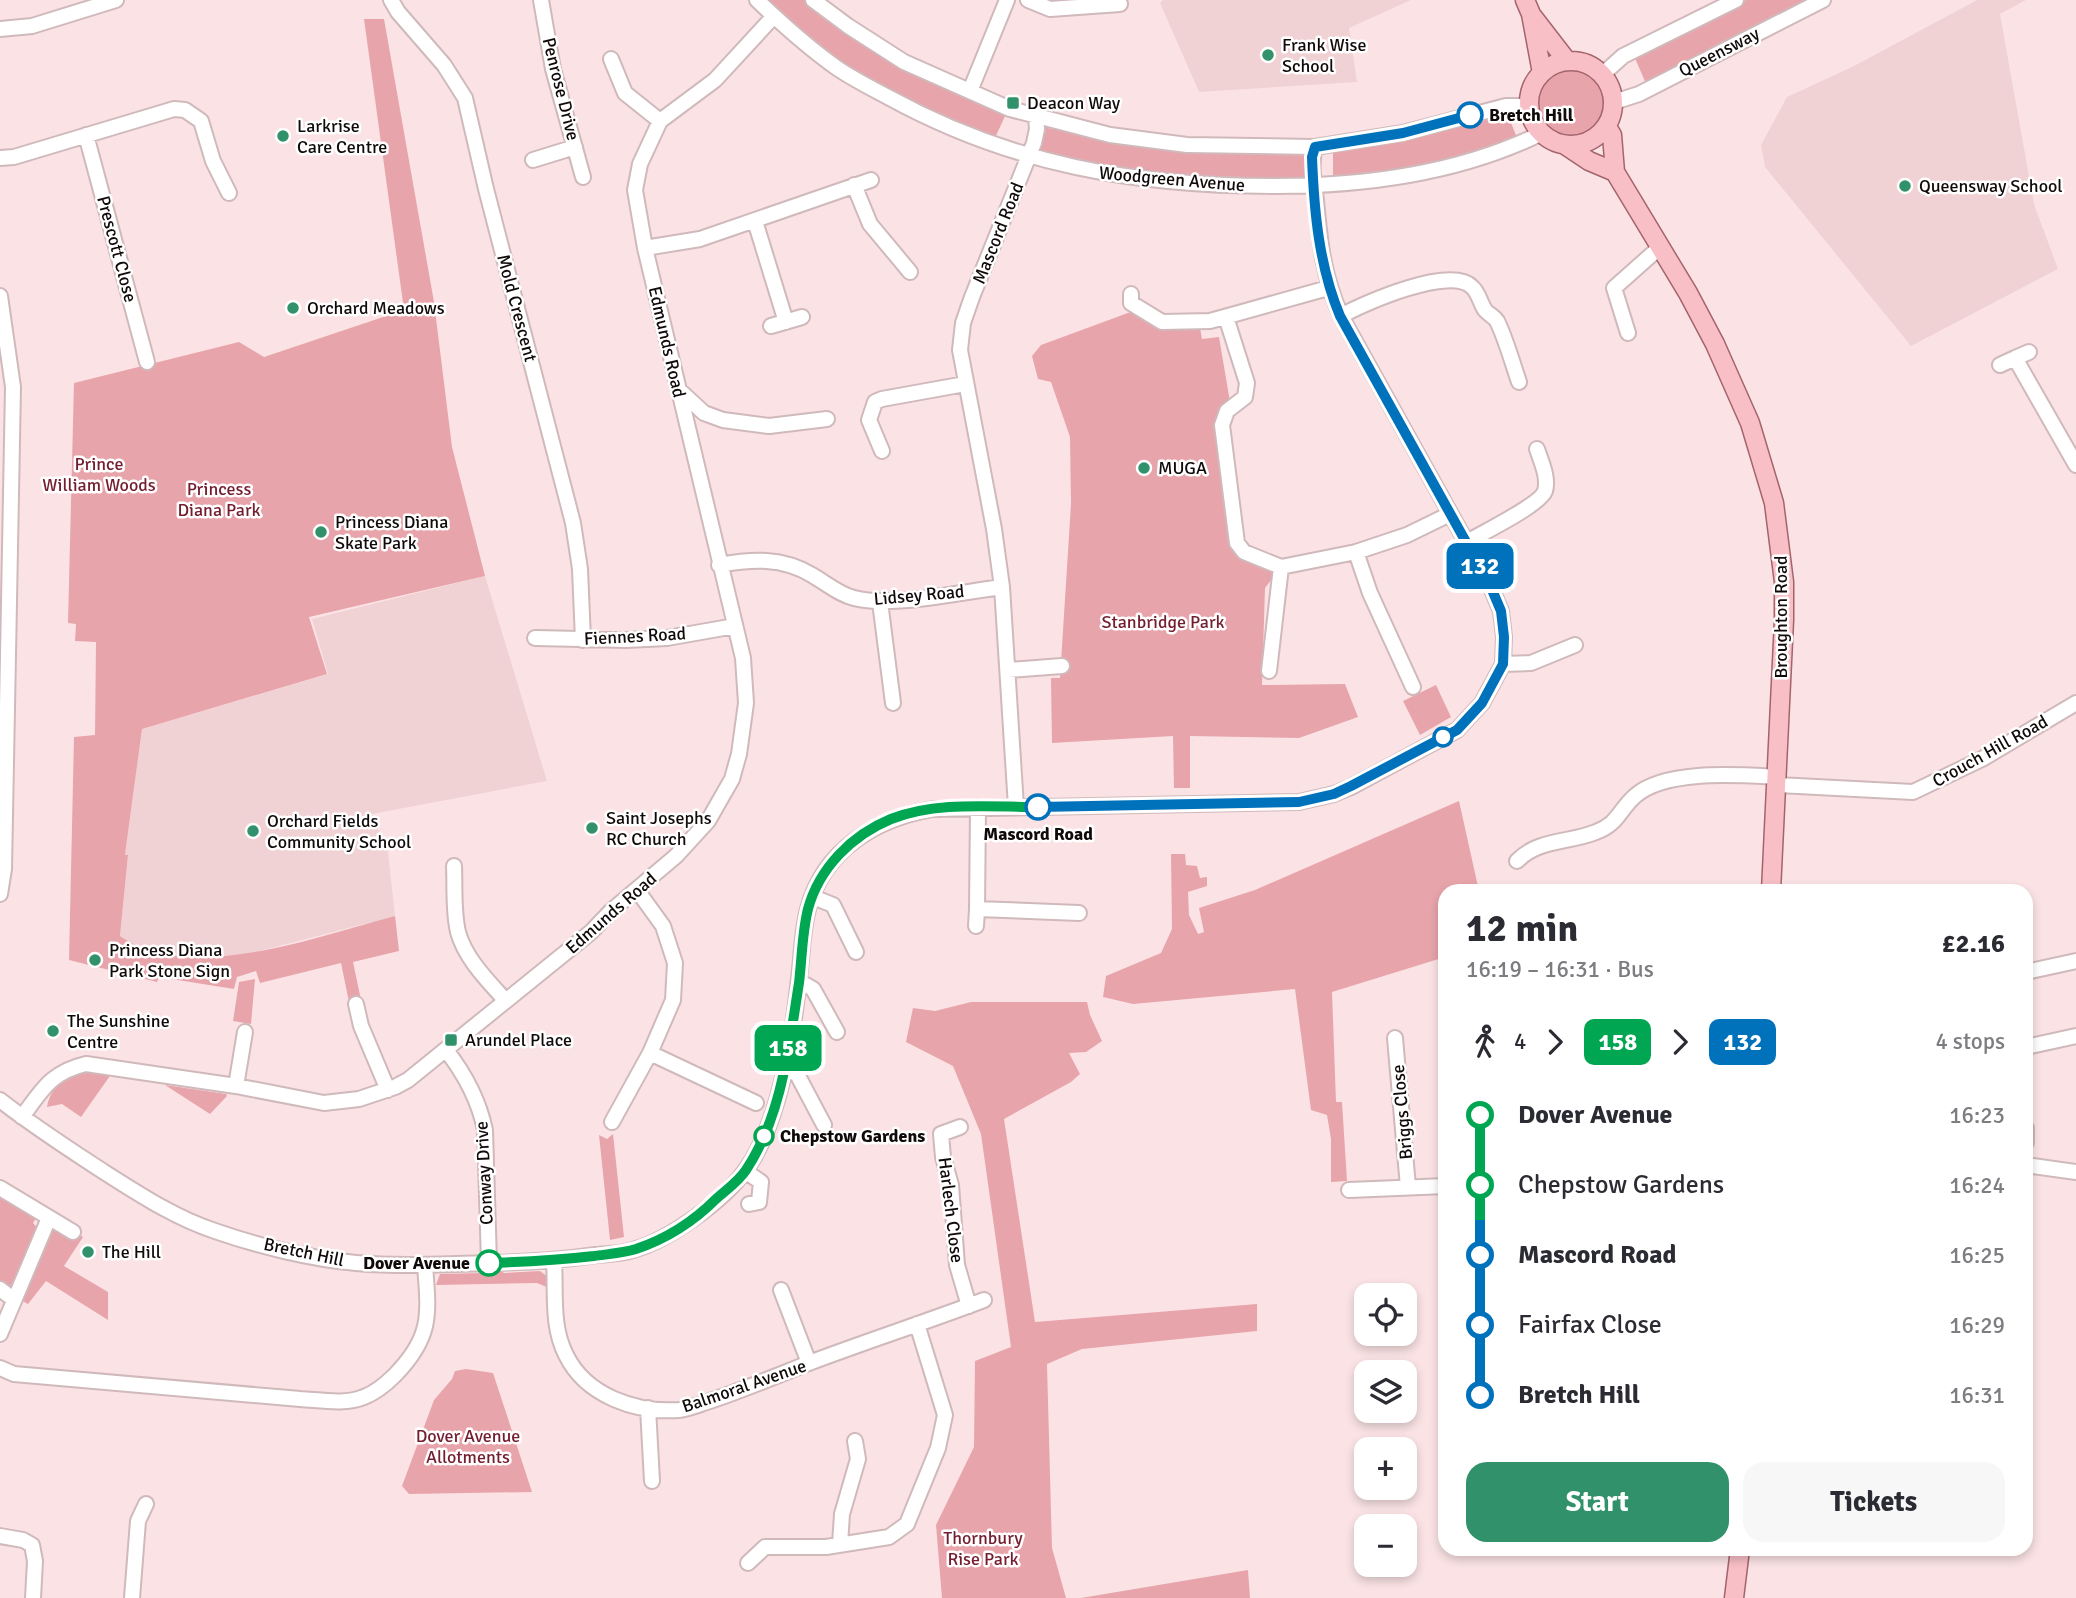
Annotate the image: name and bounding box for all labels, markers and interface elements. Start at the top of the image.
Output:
street label: Queensway [1675,22,1763,82]
place label: Frank Wise School [1282,34,1366,77]
street label: Penrose Drive [538,35,584,143]
marker: Frank Wise School [1260,47,1276,63]
place label: Deacon Way [1027,92,1121,114]
marker: Deacon Way [1005,95,1021,111]
marker: Bretch Hill [1457,102,1483,128]
place label: Bretch Hill [1489,104,1574,126]
place label: Larkrise Care Centre [297,115,387,158]
marker: Larkrise Care Centre [275,128,291,144]
street label: Woodgreen Avenue [1098,162,1246,196]
place label: Queensway School [1919,175,2063,197]
marker: Queensway School [1897,178,1913,194]
street label: Mascord Road [968,179,1028,287]
street label: Prescott Close [92,193,142,305]
street label: Mold Crescent [492,252,542,364]
street label: Edmunds Road [644,284,690,400]
place label: Orchard Meadows [307,297,445,319]
marker: Orchard Meadows [285,300,301,316]
park label: Prince William Woods [42,453,156,496]
place label: MUGA [1158,457,1207,479]
marker: MUGA [1136,460,1152,476]
park label: Princess Diana Park [177,478,261,521]
place label: Princess Diana Skate Park [335,511,448,554]
marker: Princess Diana Skate Park [313,524,329,540]
line badge: 132 [1440,543,1520,589]
text: 132 [1461,551,1499,581]
street label: Broughton Road [1770,555,1792,679]
street label: Lidsey Road [873,580,965,610]
park label: Stanbridge Park [1101,611,1225,633]
street label: Fiennes Road [583,622,687,650]
street label: Crouch Hill Road [1928,710,2052,792]
unlabelled marker [1433,727,1453,747]
marker: Mascord Road [1025,794,1051,820]
place label: Saint Josephs RC Church [606,807,712,850]
place label: Orchard Fields Community School [267,810,411,853]
marker: Saint Josephs RC Church [584,820,600,836]
marker: Orchard Fields Community School [245,823,261,839]
place label: Mascord Road [983,823,1093,845]
street label: Edmunds Road [561,867,661,959]
text: 12 min [1466,905,1578,952]
text: £2.16 [1941,928,2005,960]
place label: Princess Diana Park Stone Sign [109,939,230,982]
marker: Princess Diana Park Stone Sign [87,952,103,968]
text: 16:19 – 16:31 · Bus [1466,955,1654,984]
place label: The Sunshine Centre [67,1010,170,1053]
marker: The Sunshine Centre [45,1023,61,1039]
icon: walk [1466,1023,1504,1061]
icon: forward [1536,1023,1574,1061]
icon: forward [1661,1023,1699,1061]
line badge: 158 [748,1025,828,1071]
text: 4 [1514,1027,1526,1056]
text: 158 [1598,1027,1637,1057]
text: 132 [1723,1027,1762,1057]
text: 4 stops [1935,1027,2005,1056]
place label: Arundel Place [465,1029,572,1051]
marker: Arundel Place [443,1032,459,1048]
text: 158 [769,1033,807,1063]
street label: Briggs Close [1387,1063,1417,1161]
text: Dover Avenue [1518,1099,1673,1131]
text: 16:23 [1949,1101,2005,1130]
street label: Conway Drive [470,1120,498,1226]
place label: Chepstow Gardens [780,1125,925,1147]
marker: Chepstow Gardens [754,1126,774,1146]
street label: Harlech Close [934,1156,968,1264]
text: Chepstow Gardens [1518,1169,1724,1201]
text: 16:24 [1949,1171,2005,1200]
street label: Bretch Hill [262,1233,346,1271]
text: Mascord Road [1518,1239,1676,1271]
place label: The Hill [102,1241,161,1263]
text: 16:25 [1949,1241,2005,1270]
marker: The Hill [80,1244,96,1260]
marker: Dover Avenue [476,1250,502,1276]
place label: Dover Avenue [363,1252,470,1274]
map controls [1354,1283,1417,1577]
button: locate [1354,1283,1417,1346]
text: Fairfax Close [1518,1309,1662,1341]
text: 16:29 [1949,1311,2005,1340]
street label: Balmoral Avenue [679,1354,809,1418]
button: layers [1354,1360,1417,1423]
text: Bretch Hill [1518,1379,1640,1411]
text: 16:31 [1949,1381,2005,1410]
park label: Dover Avenue Allotments [416,1425,520,1468]
button: + [1354,1437,1417,1500]
button: Start [1466,1462,1729,1542]
button: Tickets [1743,1462,2005,1542]
button: − [1354,1514,1417,1577]
park label: Thornbury Rise Park [943,1527,1023,1570]

